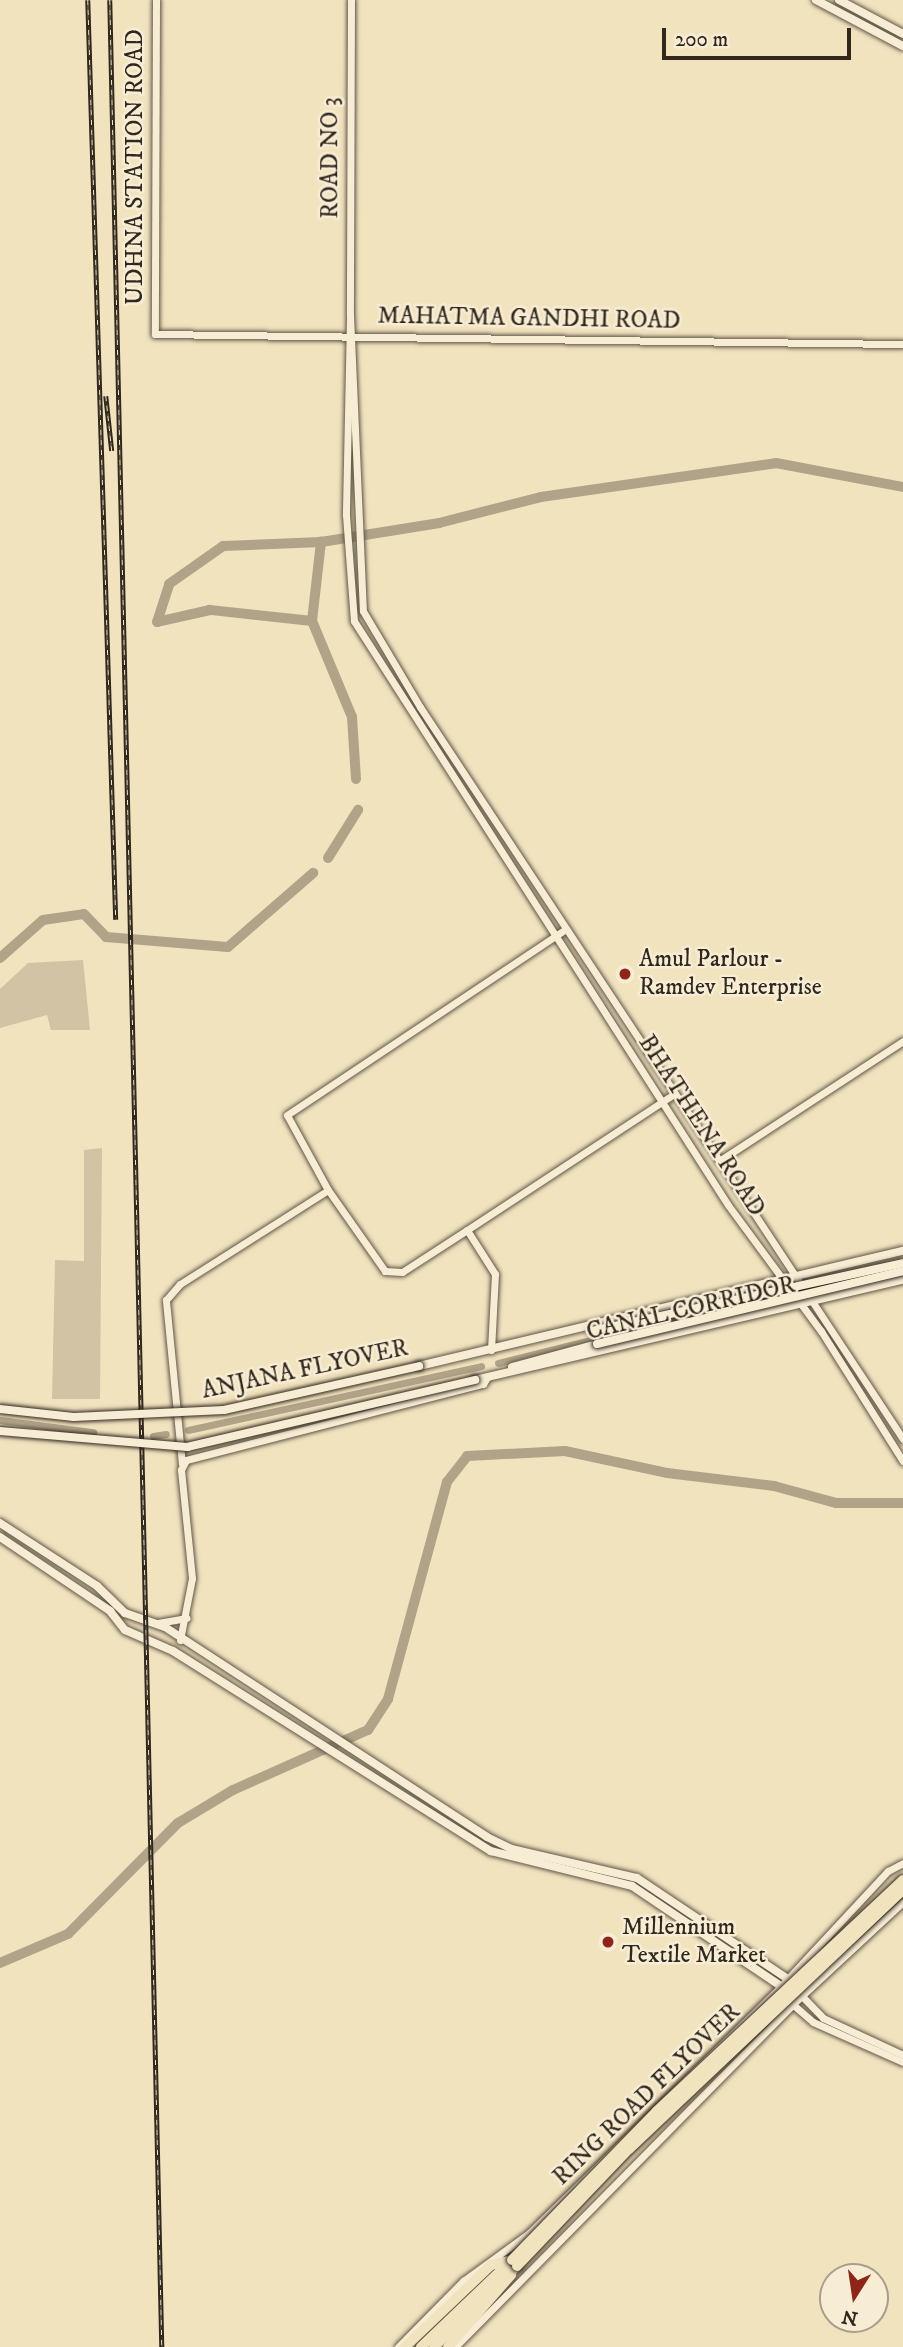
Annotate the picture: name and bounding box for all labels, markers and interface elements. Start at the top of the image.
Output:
scale bar [665,14,854,58]
text: 200 m [675,27,728,53]
street label: UDHNA STATION ROAD [122,29,150,305]
street label: ROAD NO 3 [317,97,345,219]
street label: MAHATMA GANDHI ROAD [377,302,681,336]
place label: Amul Parlour - Ramdev Enterprise [639,946,822,1002]
marker: Amul Parlour - Ramdev Enterprise [617,966,633,982]
street label: BHATHENA ROAD [632,1030,770,1222]
street label: CANAL CORRIDOR [584,1271,798,1347]
street label: ANJANA FLYOVER [199,1334,411,1406]
place label: Millennium Textile Market [622,1914,766,1970]
marker: Millennium Textile Market [600,1934,616,1950]
street label: RING ROAD FLYOVER [547,1998,747,2192]
north arrow [819,2263,889,2333]
text: N [840,2304,860,2330]

